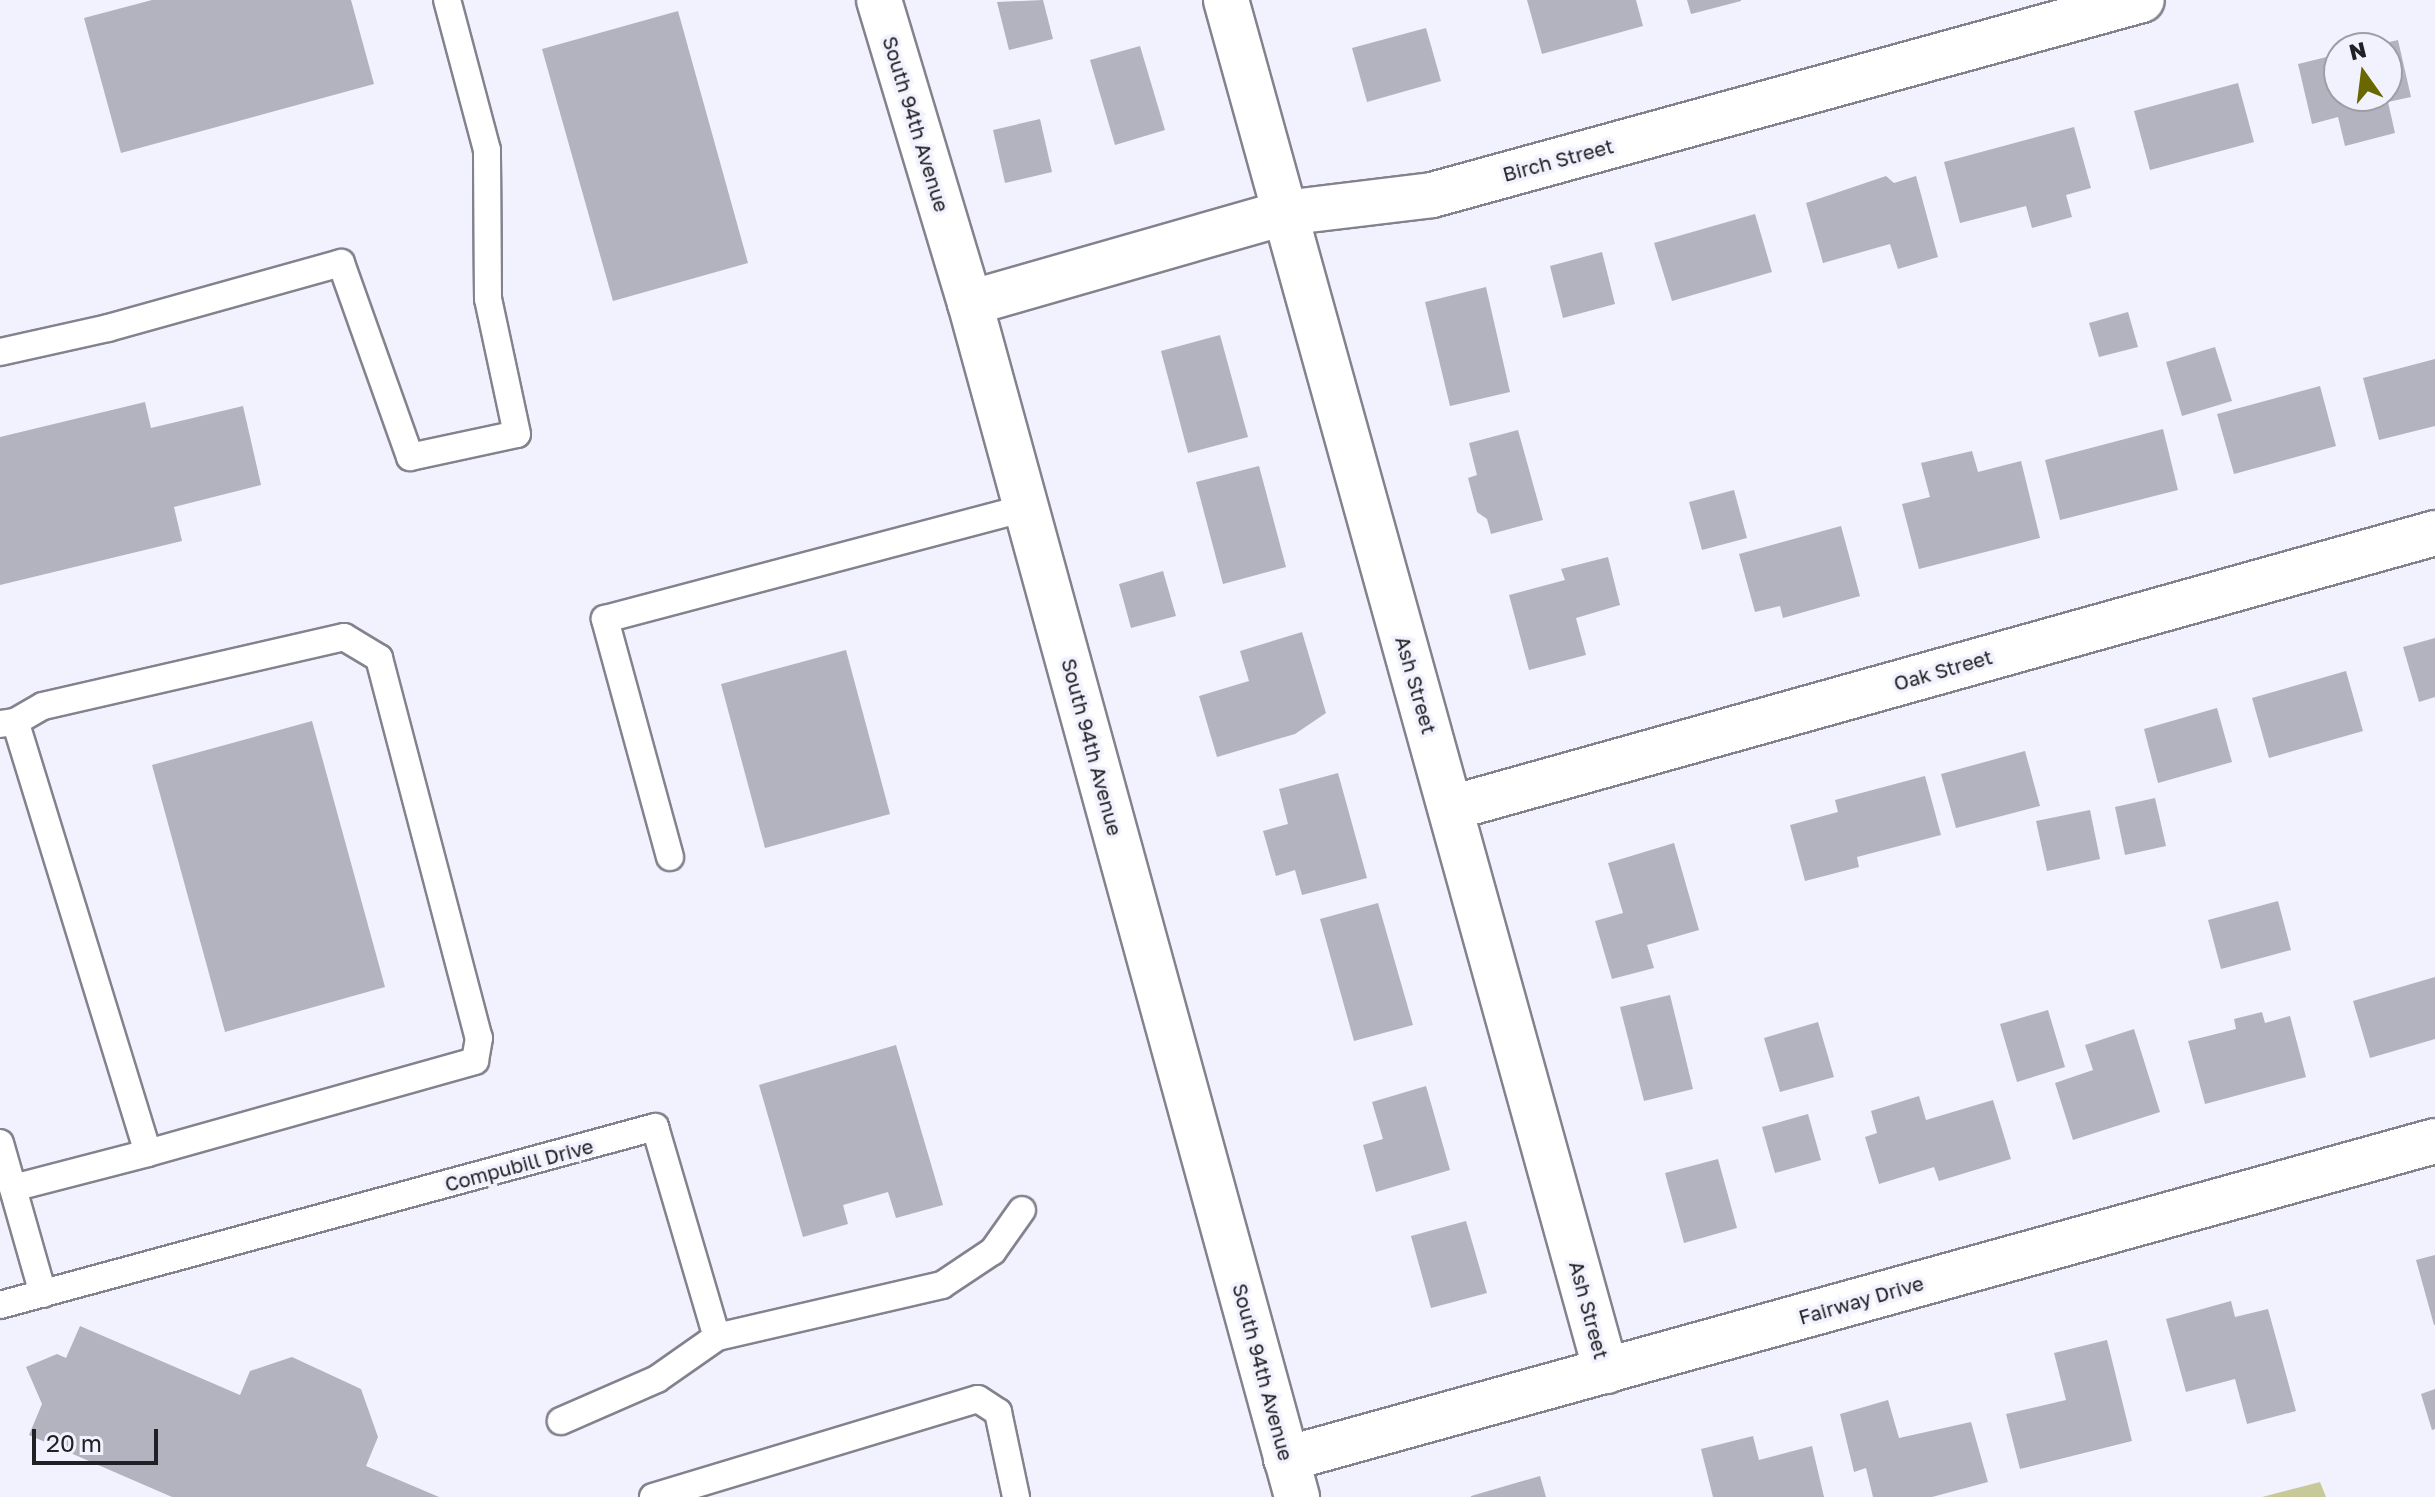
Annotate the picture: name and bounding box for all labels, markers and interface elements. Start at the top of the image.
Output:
north arrow [2323,32,2403,112]
street label: South 94th Avenue [878,33,954,215]
text: N [2346,35,2369,65]
street label: Birch Street [1500,134,1616,186]
street label: Ash Street [1391,633,1441,737]
street label: Oak Street [1891,644,1995,696]
street label: South 94th Avenue [1057,656,1127,838]
street label: Compubill Drive [442,1134,596,1196]
street label: Ash Street [1564,1258,1614,1362]
street label: Fairway Drive [1796,1271,1926,1329]
street label: South 94th Avenue [1228,1281,1298,1463]
scale bar [36,1413,162,1463]
text: 20 m [46,1428,102,1457]

